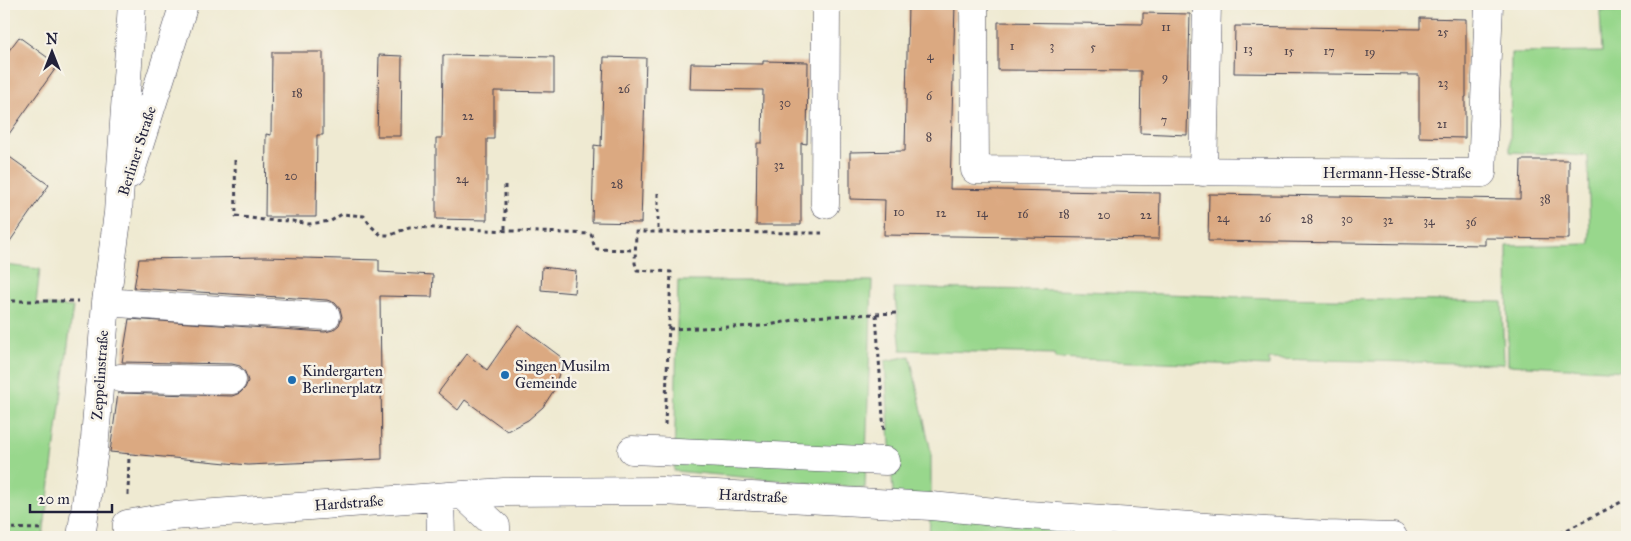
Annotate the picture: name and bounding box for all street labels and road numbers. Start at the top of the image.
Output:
street label: Berliner Straße [114,104,160,198]
street label: Hermann-Hesse-Straße [1323,164,1471,182]
street label: Zeppelinstraße [88,330,112,420]
street label: Hardstraße [718,485,788,507]
street label: Hardstraße [314,492,384,514]

